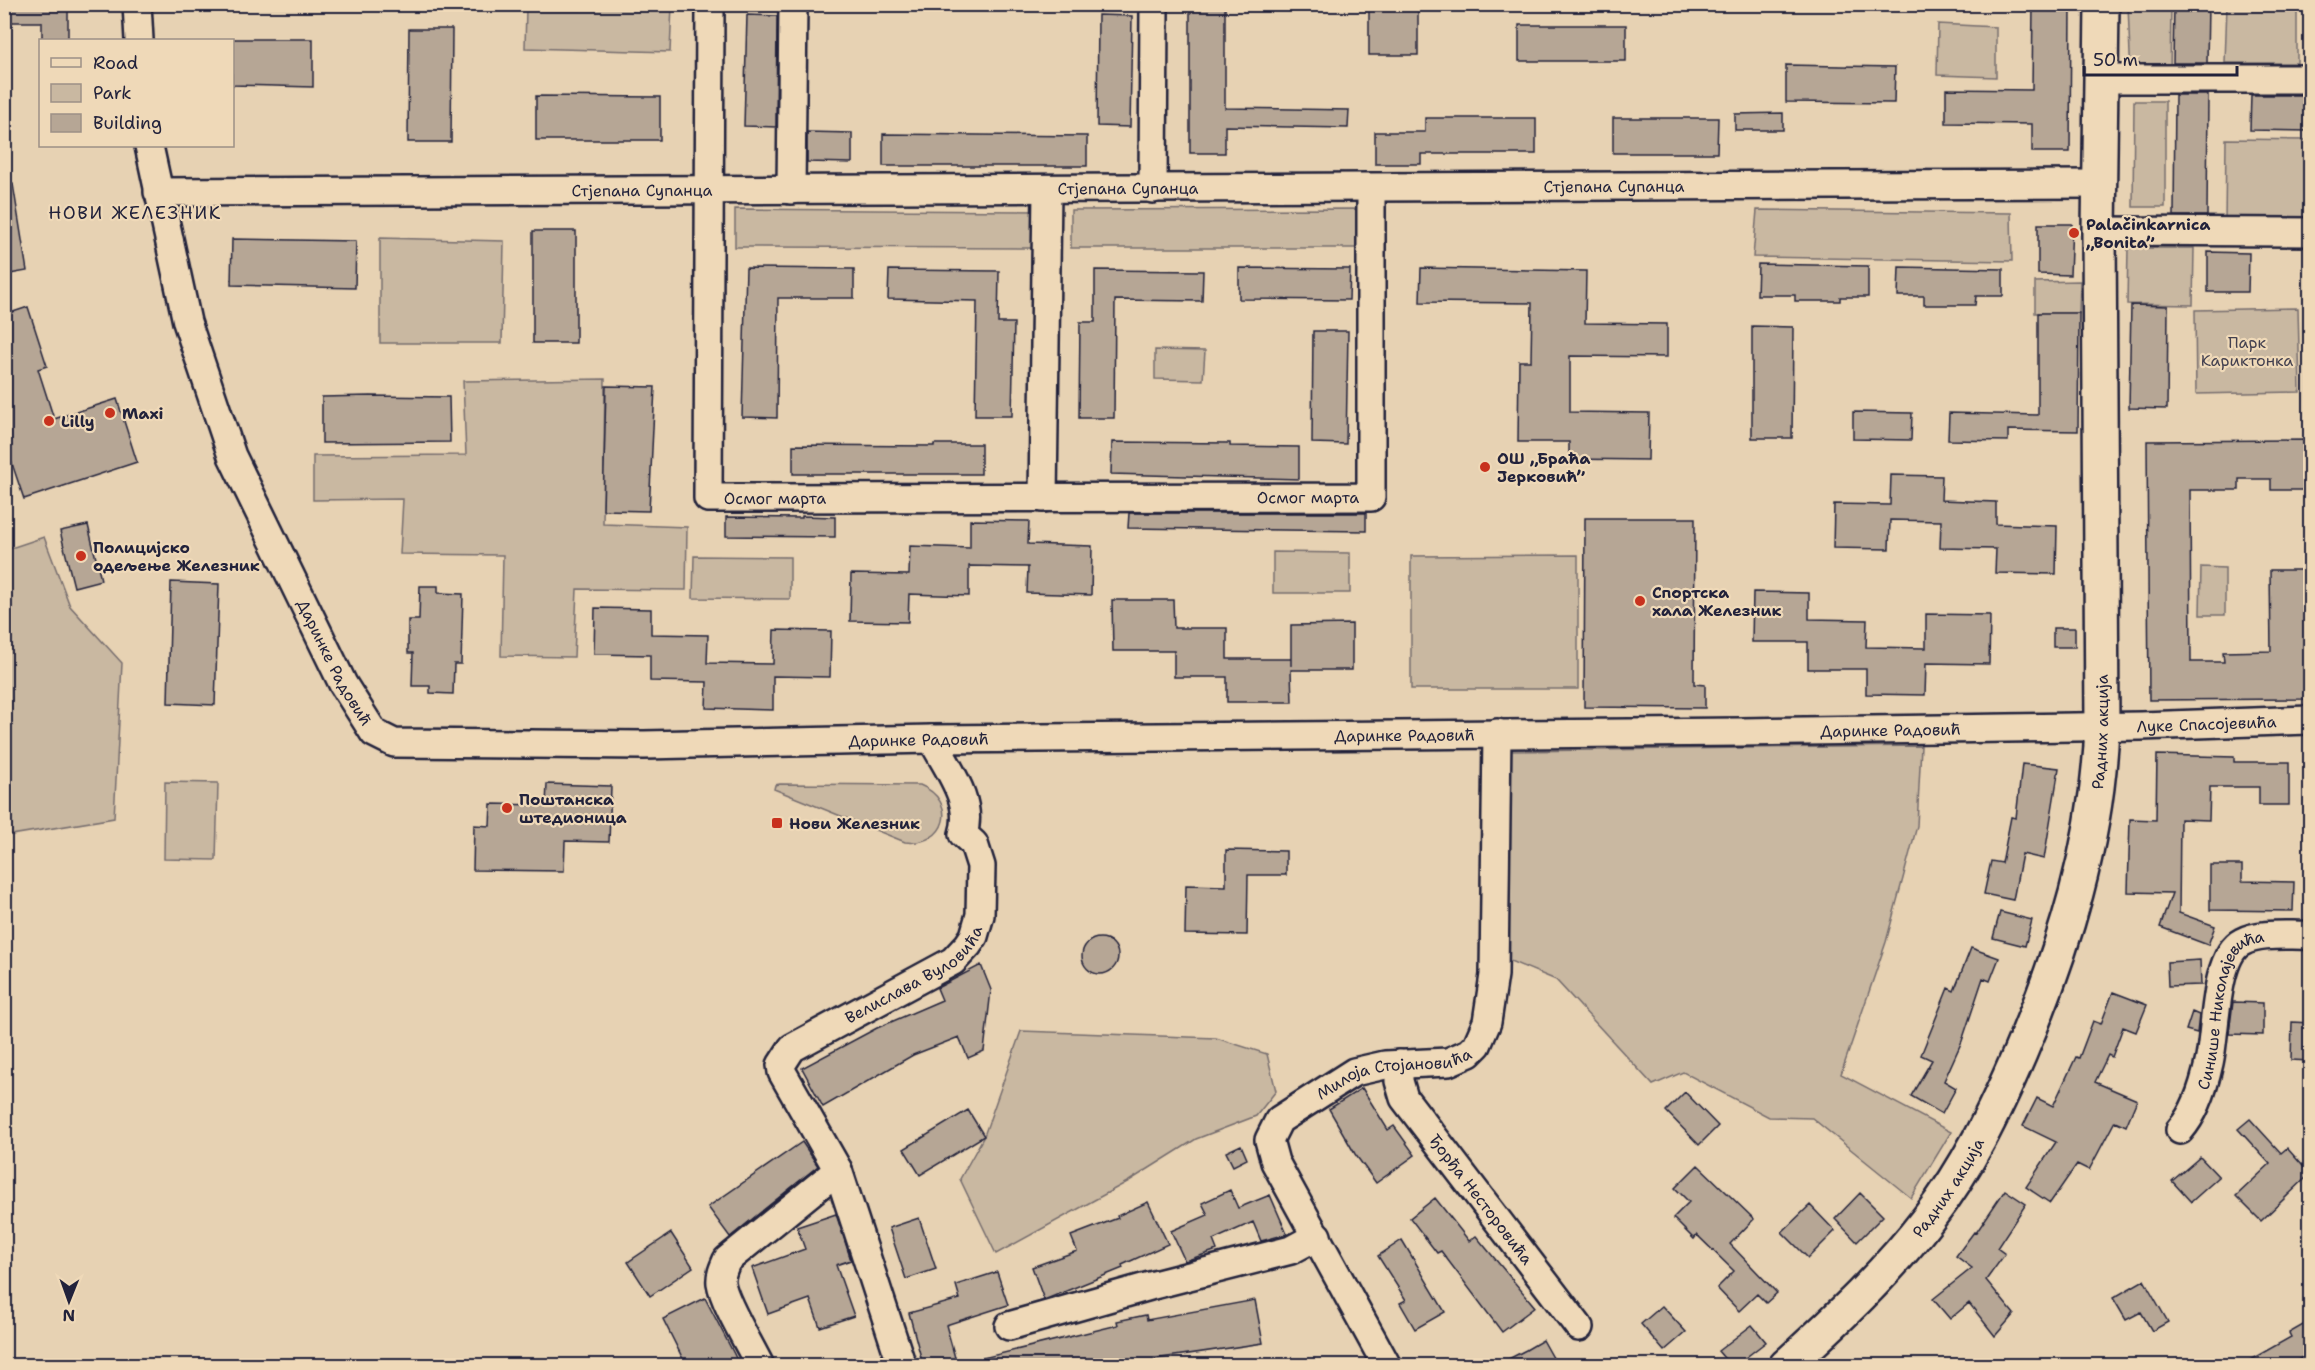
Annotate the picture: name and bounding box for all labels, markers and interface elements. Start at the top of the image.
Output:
legend [39,39,234,147]
scale bar [2084,39,2237,77]
text: 50 m [2093,48,2138,72]
text: Road [93,51,138,75]
text: Park [93,81,132,105]
text: Building [93,111,162,135]
street label: Стјепана Супанца [1543,175,1685,197]
street label: Стјепана Супанца [1057,177,1199,199]
street label: Стјепана Супанца [571,179,713,201]
district label: НОВИ ЖЕЛЕЗНИК [48,201,222,225]
place label: Palačinkarnica „Bonita” [2086,214,2210,253]
marker: Palačinkarnica „Bonita” [2067,226,2081,240]
park label: Парк Кариктонка [2201,332,2293,371]
place label: Maxi [122,403,164,424]
marker: Maxi [103,406,117,420]
place label: Lilly [61,411,95,432]
marker: Lilly [42,414,56,428]
place label: ОШ „Браћа Јерковић” [1497,448,1591,487]
marker: ОШ „Браћа Јерковић” [1478,460,1492,474]
street label: Осмог марта [724,487,826,508]
street label: Осмог марта [1257,487,1359,508]
place label: Полицијско одељење Железник [93,537,260,576]
marker: Полицијско одељење Железник [74,549,88,563]
place label: Спортска хала Железник [1652,582,1782,621]
marker: Спортска хала Железник [1633,594,1647,608]
street label: Даринке Радовић [293,595,377,730]
street label: Радних акција [2086,674,2113,791]
street label: Луке Спасојевића [2136,711,2277,737]
street label: Даринке Радовић [1820,718,1961,741]
street label: Даринке Радовић [1334,724,1475,746]
street label: Даринке Радовић [848,728,989,751]
place label: Поштанска штедионица [519,789,627,828]
marker: Поштанска штедионица [500,801,514,815]
place label: Нови Железник [789,813,920,834]
marker: Нови Железник [770,816,784,830]
street label: Велислава Вуловића [841,924,987,1028]
street label: Синише Николајевића [2192,925,2266,1092]
street label: Милоја Стојановића [1312,1043,1475,1104]
street label: Ђорђа Несторовића [1425,1130,1538,1269]
street label: Радних акција [1907,1134,1988,1241]
north arrow [39,1271,99,1331]
text: N [62,1305,75,1326]

